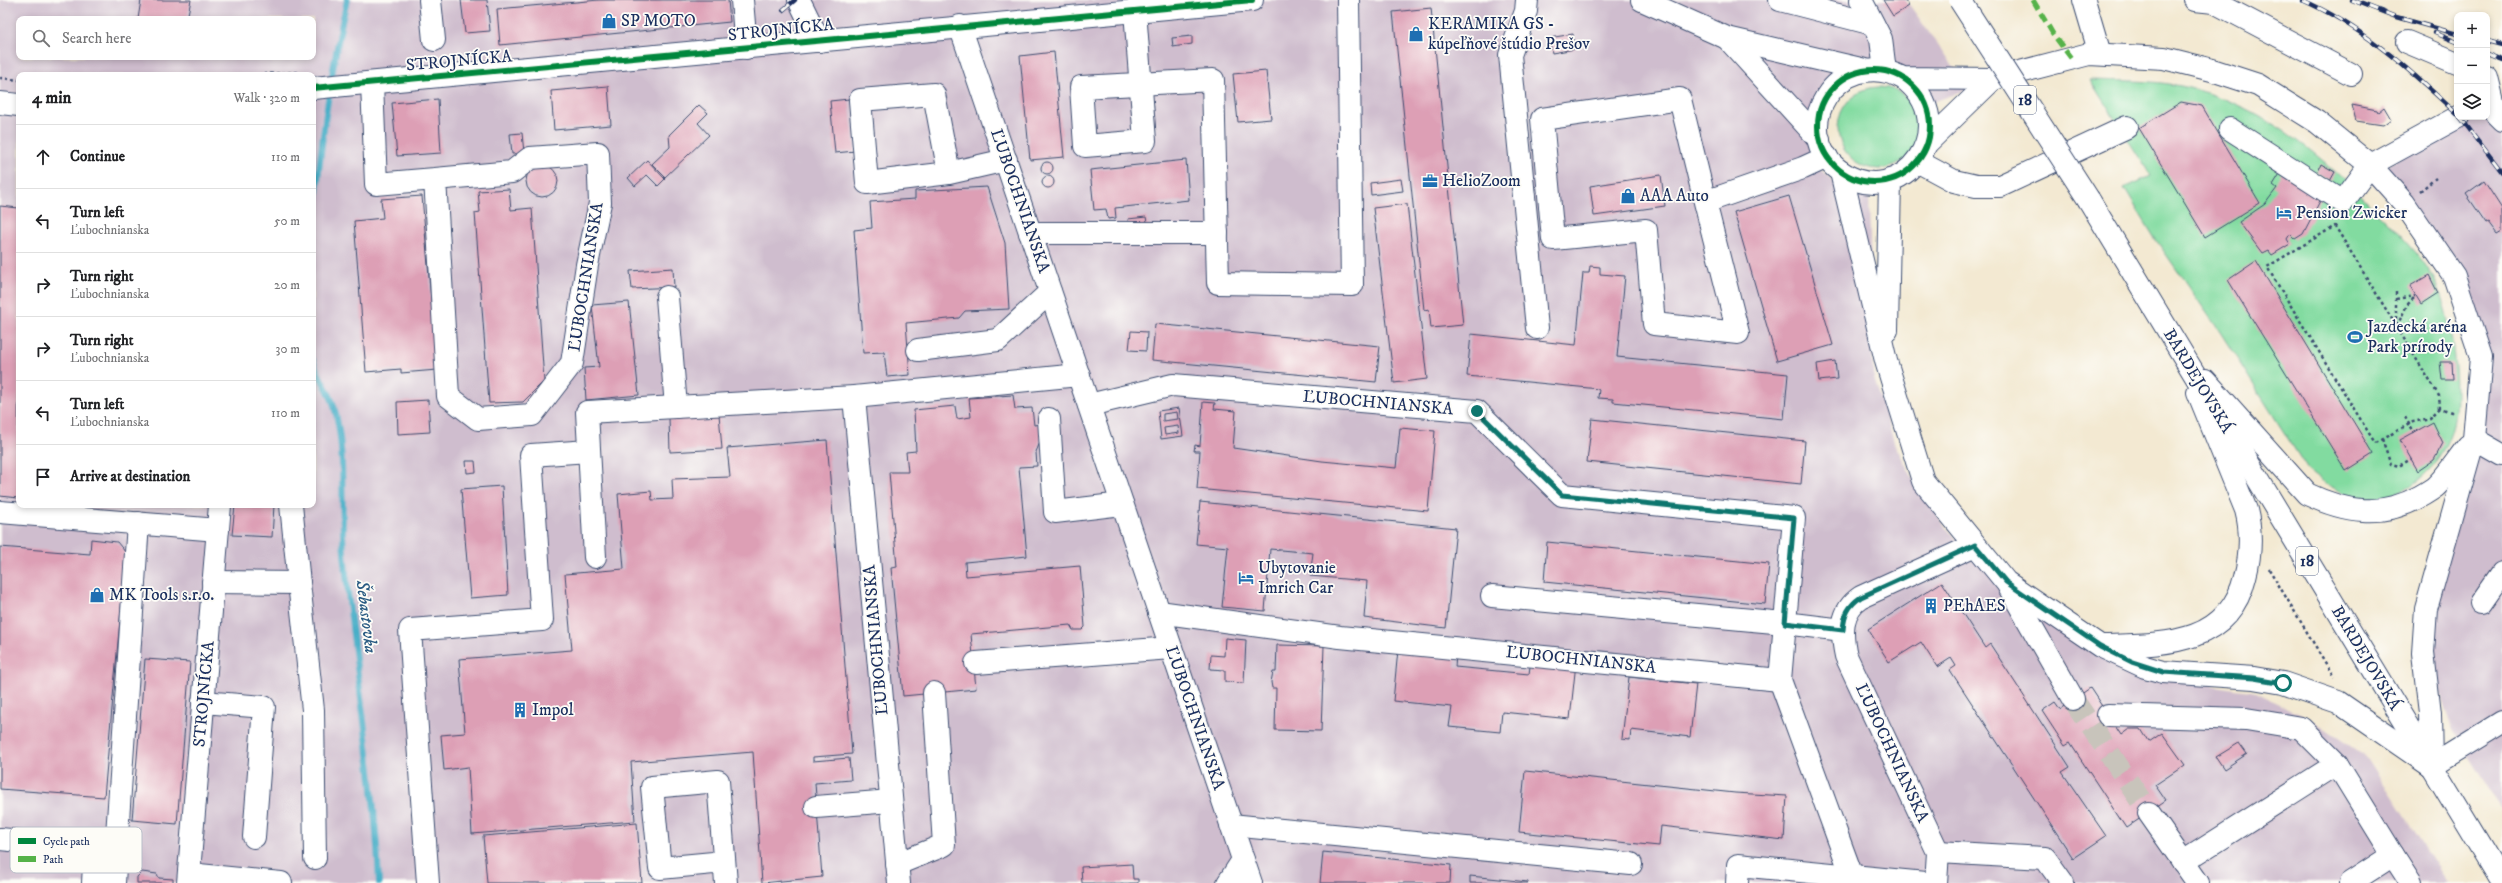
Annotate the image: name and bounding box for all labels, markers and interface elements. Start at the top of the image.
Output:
place label: SP MOTO [621,10,696,32]
shop icon: SP MOTO [600,12,618,30]
street label: STROJNÍCKA [727,12,835,47]
map controls [2454,12,2490,120]
button: + [2454,12,2490,48]
place label: KERAMIKA GS - kúpeľňové štúdio Prešov [1428,13,1590,55]
search box [16,16,316,60]
shop icon: KERAMIKA GS - kúpeľňové štúdio Prešov [1407,25,1425,43]
icon: search [30,27,52,49]
text: Search here [62,29,131,48]
street label: STROJNÍCKA [405,44,513,77]
button: − [2454,48,2490,84]
button: layers [2454,84,2490,120]
road number: 18 [2014,86,2036,114]
text: 4 min [32,87,71,109]
text: Walk · 320 m [234,90,300,106]
street label: ĽUBOCHNIANSKA [985,126,1055,276]
icon: ahead [32,146,54,168]
text: Continue [70,147,125,166]
text: 110 m [271,149,300,165]
place label: HelioZoom [1442,170,1521,192]
office icon: HelioZoom [1421,172,1439,190]
place label: AAA Auto [1640,185,1709,207]
shop icon: AAA Auto [1619,187,1637,205]
street label: ĽUBOCHNIANSKA [563,201,609,353]
place label: Pension Zwicker [2296,202,2408,224]
text: Turn left [70,203,124,222]
hotel icon: Pension Zwicker [2275,204,2293,222]
icon: left [32,210,54,232]
text: 50 m [274,213,300,229]
text: Ľubochnianska [70,222,149,238]
text: Turn right [70,267,133,286]
icon: right [32,274,54,296]
text: 20 m [274,277,300,293]
text: Ľubochnianska [70,286,149,302]
place label: Jazdecká aréna Park prírody [2365,316,2468,358]
street label: BARDEJOVSKÁ [2158,324,2239,438]
sports icon: Jazdecká aréna Park prírody [2346,328,2364,346]
text: Turn right [70,331,133,350]
icon: right [32,338,54,360]
text: 30 m [276,341,300,357]
text: Ľubochnianska [70,350,149,366]
street label: ĽUBOCHNIANSKA [1302,385,1454,421]
text: Turn left [70,395,124,414]
icon: left [32,402,54,424]
route end [1468,402,1486,420]
text: 110 m [271,405,300,421]
text: Ľubochnianska [70,414,149,430]
icon: arrive [32,466,54,488]
text: Arrive at destination [70,467,190,486]
road number: 18 [2296,547,2318,575]
place label: Ubytovanie Imrich Car [1258,557,1336,599]
street label: ĽUBOCHNIANSKA [858,564,894,716]
hotel icon: Ubytovanie Imrich Car [1237,569,1255,587]
water label: Šebastovka [350,578,381,655]
place label: MK Tools s.r.o. [109,584,214,606]
shop icon: MK Tools s.r.o. [88,586,106,604]
place label: PEhAES [1943,595,2006,617]
building icon: PEhAES [1922,597,1940,615]
street label: BARDEJOVSKÁ [2326,601,2407,715]
street label: STROJNÍCKA [187,640,220,748]
street label: ĽUBOCHNIANSKA [1505,641,1657,679]
street label: ĽUBOCHNIANSKA [1160,643,1230,793]
route start [2274,674,2292,692]
street label: ĽUBOCHNIANSKA [1850,680,1934,826]
place label: Impol [532,699,574,721]
building icon: Impol [511,701,529,719]
legend [10,827,142,873]
text: Cycle path [43,835,90,849]
text: Path [43,853,64,867]

